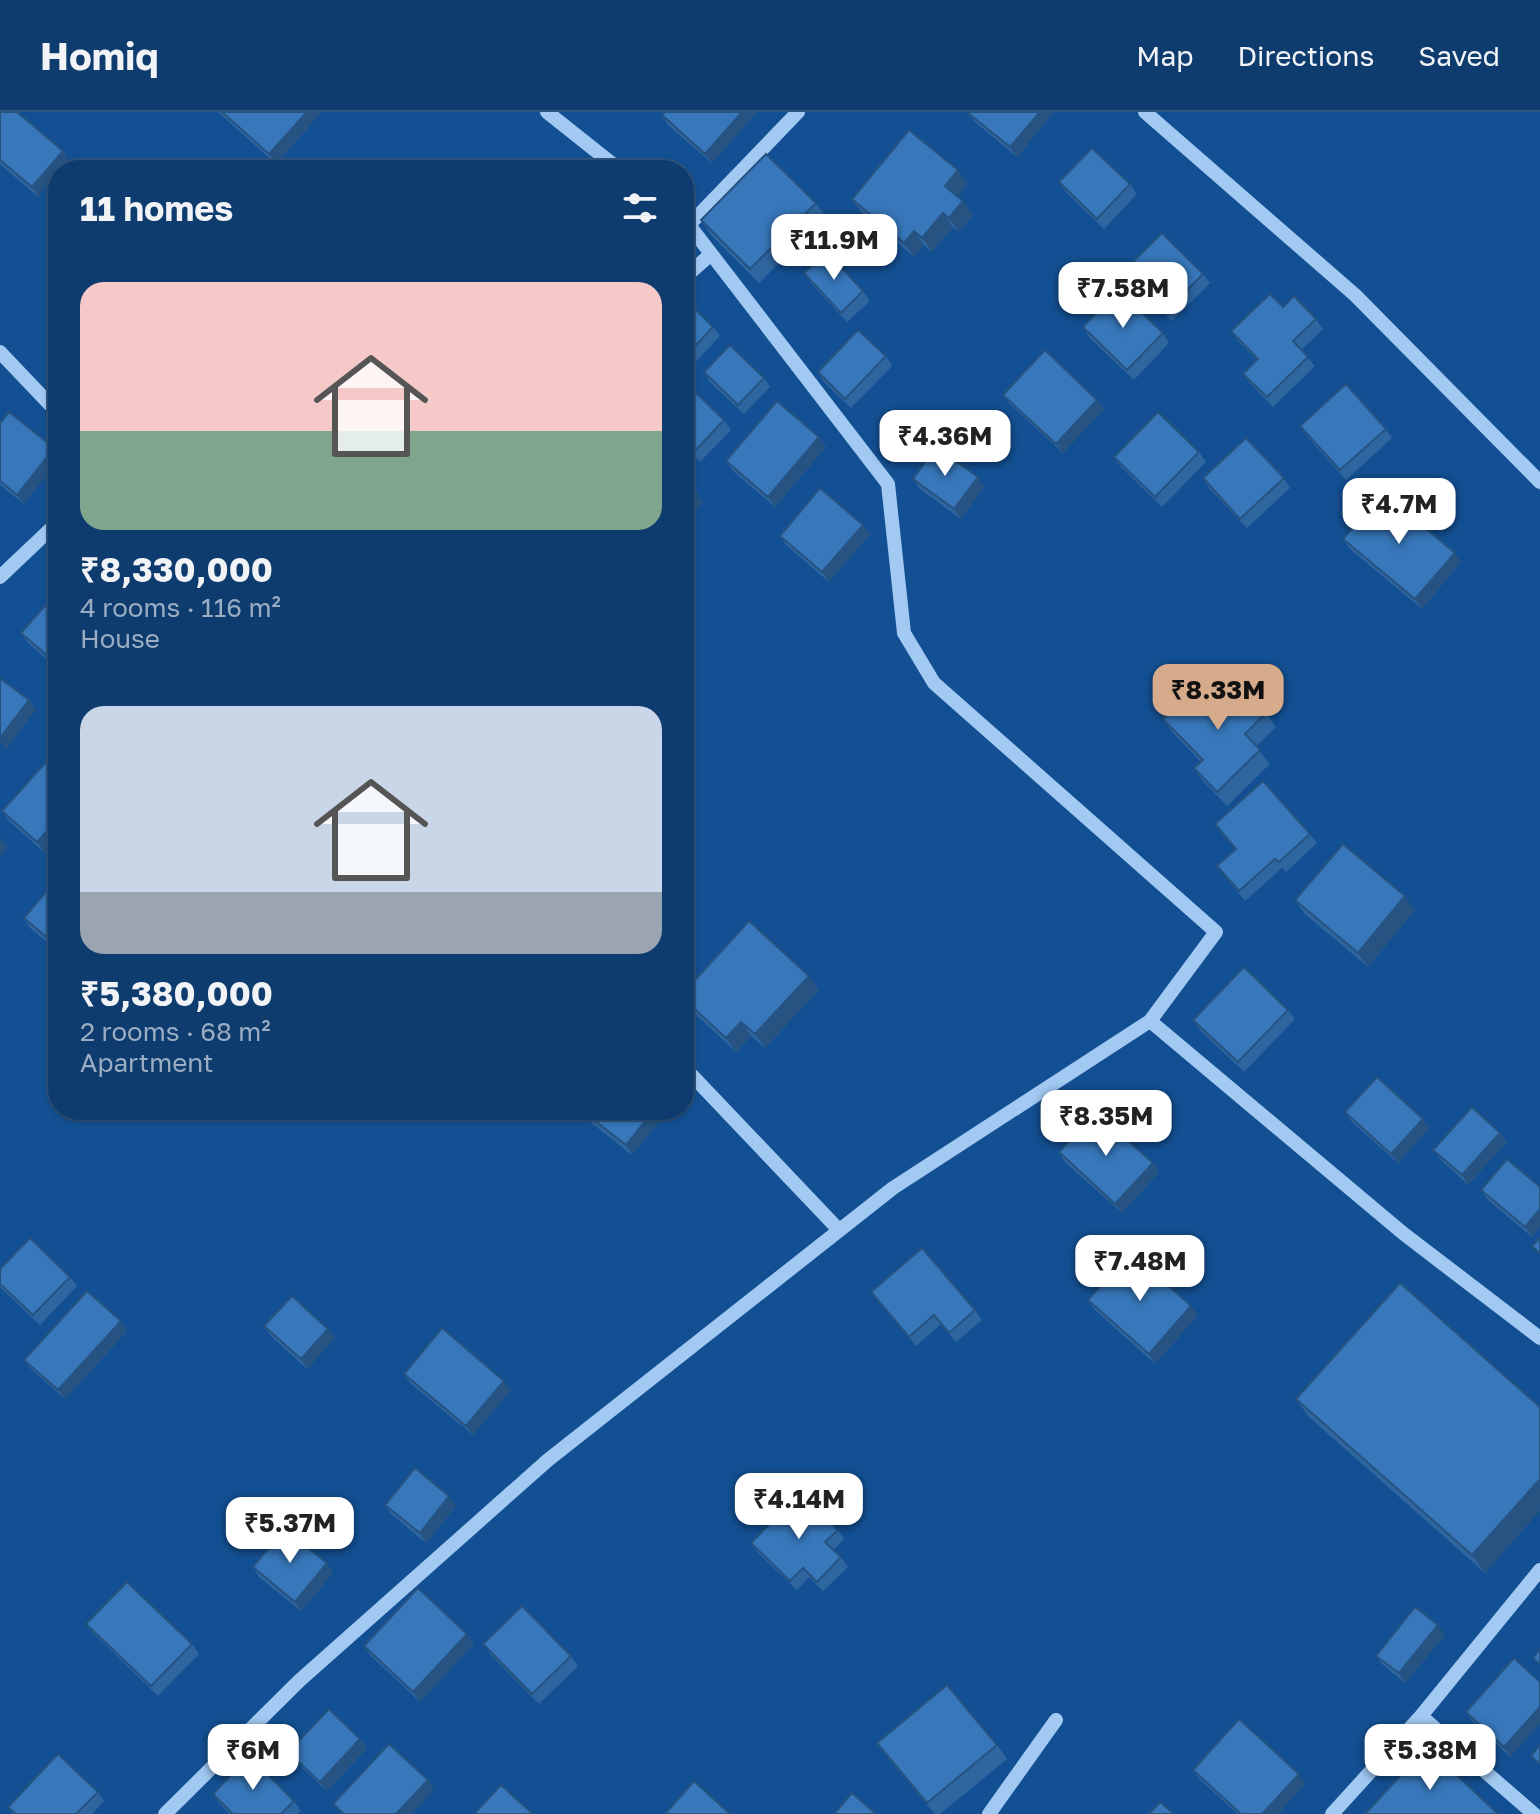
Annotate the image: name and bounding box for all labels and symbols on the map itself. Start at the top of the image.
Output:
pin: ₹11.9M [769,214,899,282]
pin: ₹7.58M [1058,262,1188,330]
pin: ₹4.36M [880,410,1010,478]
pin: ₹4.7M [1343,478,1455,546]
pin: ₹8.33M [1153,664,1283,732]
pin: ₹8.35M [1041,1090,1171,1158]
pin: ₹7.48M [1075,1235,1205,1303]
pin: ₹4.14M [734,1473,864,1541]
pin: ₹5.37M [225,1497,355,1565]
pin: ₹6M [214,1724,292,1792]
pin: ₹5.38M [1365,1724,1495,1792]

